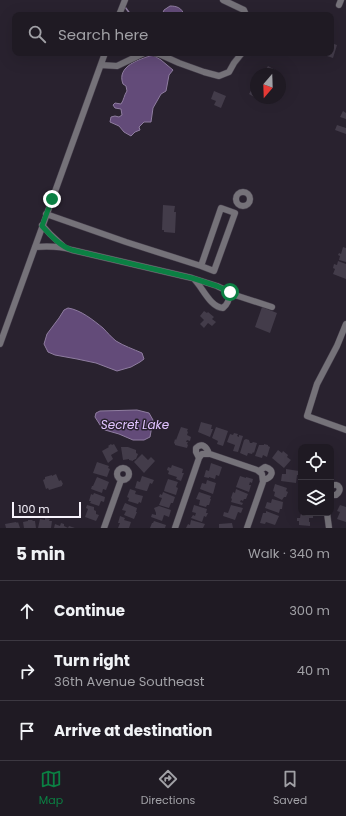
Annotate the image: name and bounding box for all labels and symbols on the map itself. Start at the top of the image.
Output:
north arrow [250,68,286,104]
route end [43,190,61,208]
route start [221,283,239,301]
water label: Secret Lake [101,416,170,433]
scale bar [12,500,81,519]

